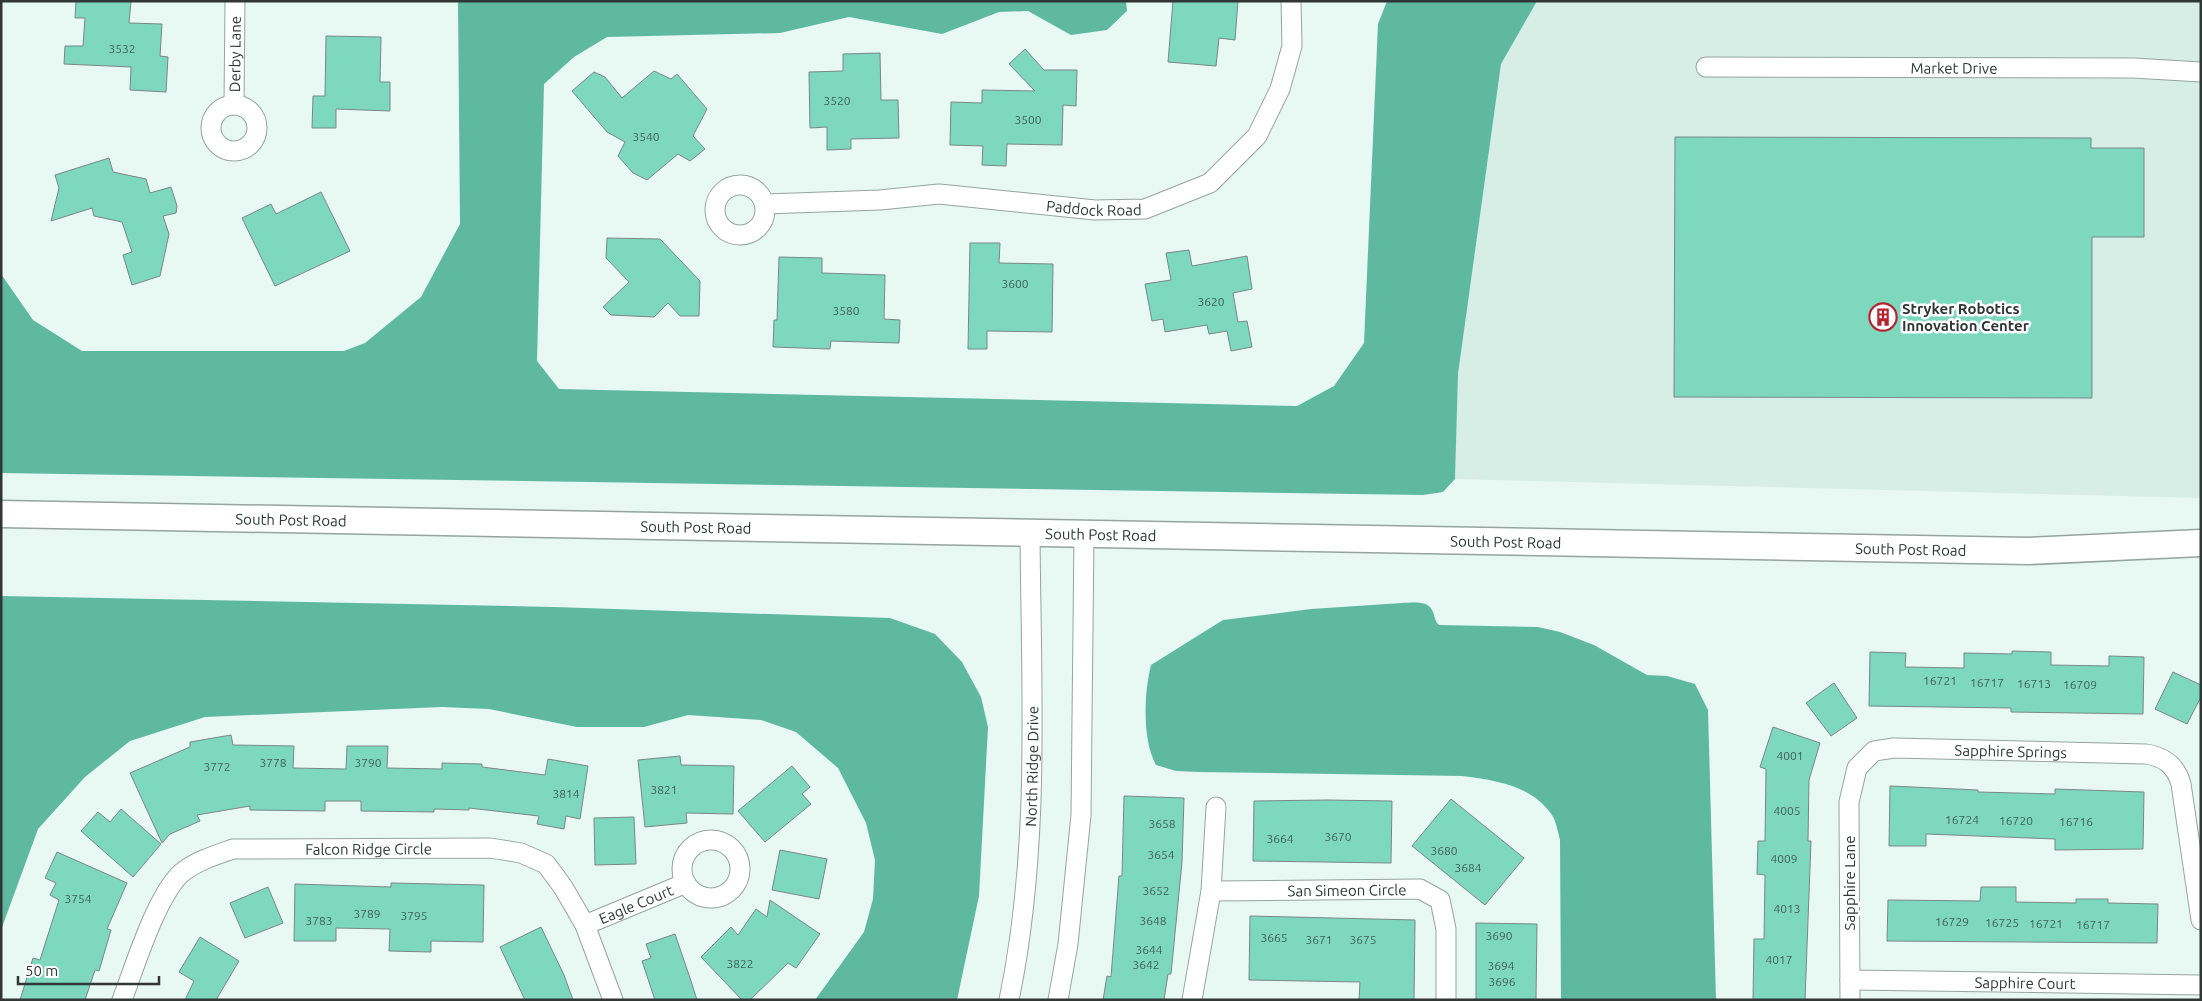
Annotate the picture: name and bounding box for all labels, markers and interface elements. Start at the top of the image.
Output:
street label: Derby Lane [226,16,243,92]
house number: 3532 [108,42,136,55]
street label: Market Drive [1911,59,1997,76]
house number: 3520 [823,94,851,107]
house number: 3500 [1014,113,1042,126]
house number: 3540 [632,130,660,143]
street label: Paddock Road [1045,197,1142,219]
house number: 3600 [1001,277,1029,290]
house number: 3620 [1197,295,1225,308]
place label: Stryker Robotics Innovation Center [1902,300,2030,334]
building icon: Stryker Robotics Innovation Center [1868,302,1898,332]
house number: 3580 [832,304,860,317]
street label: South Post Road [235,510,347,529]
street label: South Post Road [640,517,752,536]
street label: South Post Road [1045,525,1157,544]
street label: South Post Road [1450,532,1562,551]
street label: South Post Road [1855,539,1966,558]
house number: 16721 [1923,674,1957,687]
house number: 16717 [1970,676,2004,689]
house number: 16713 [2017,677,2051,690]
house number: 16709 [2063,678,2097,691]
street label: North Ridge Drive [1021,706,1041,827]
street label: Sapphire Springs [1954,741,2067,761]
house number: 4001 [1776,749,1804,762]
house number: 3778 [259,756,287,769]
house number: 3790 [354,756,382,769]
house number: 3772 [203,760,231,773]
house number: 3821 [650,783,678,796]
house number: 3814 [552,787,580,800]
house number: 4005 [1773,804,1801,817]
house number: 16724 [1945,813,1979,826]
house number: 16720 [1999,814,2033,827]
house number: 16716 [2059,815,2093,828]
house number: 3658 [1148,817,1176,830]
house number: 3670 [1324,830,1352,843]
house number: 3664 [1266,832,1294,845]
street label: Sapphire Lane [1841,836,1858,930]
street label: Falcon Ridge Circle [305,840,432,857]
house number: 3680 [1430,844,1458,857]
house number: 3654 [1147,848,1175,861]
house number: 4009 [1770,852,1798,865]
house number: 3684 [1454,861,1482,874]
street label: Eagle Court [596,881,675,927]
street label: San Simeon Circle [1287,881,1407,899]
house number: 3652 [1142,884,1170,897]
house number: 3754 [64,892,92,905]
house number: 4013 [1773,902,1801,915]
house number: 3789 [353,907,381,920]
house number: 3795 [400,909,428,922]
house number: 3783 [305,914,333,927]
house number: 3648 [1139,914,1167,927]
house number: 16729 [1935,915,1969,928]
house number: 16725 [1985,916,2019,929]
house number: 16721 [2029,917,2063,930]
house number: 16717 [2076,918,2110,931]
house number: 3690 [1485,929,1513,942]
house number: 3665 [1260,931,1288,944]
house number: 3671 [1305,933,1333,946]
house number: 3675 [1349,933,1377,946]
house number: 3644 [1135,943,1163,956]
house number: 4017 [1765,953,1793,966]
scale bar [18,954,159,986]
house number: 3822 [726,957,754,970]
house number: 3642 [1132,958,1160,971]
house number: 3694 [1487,959,1515,972]
text: 50 m [25,962,58,979]
street label: Sapphire Court [1974,973,2076,992]
house number: 3696 [1488,975,1516,988]

